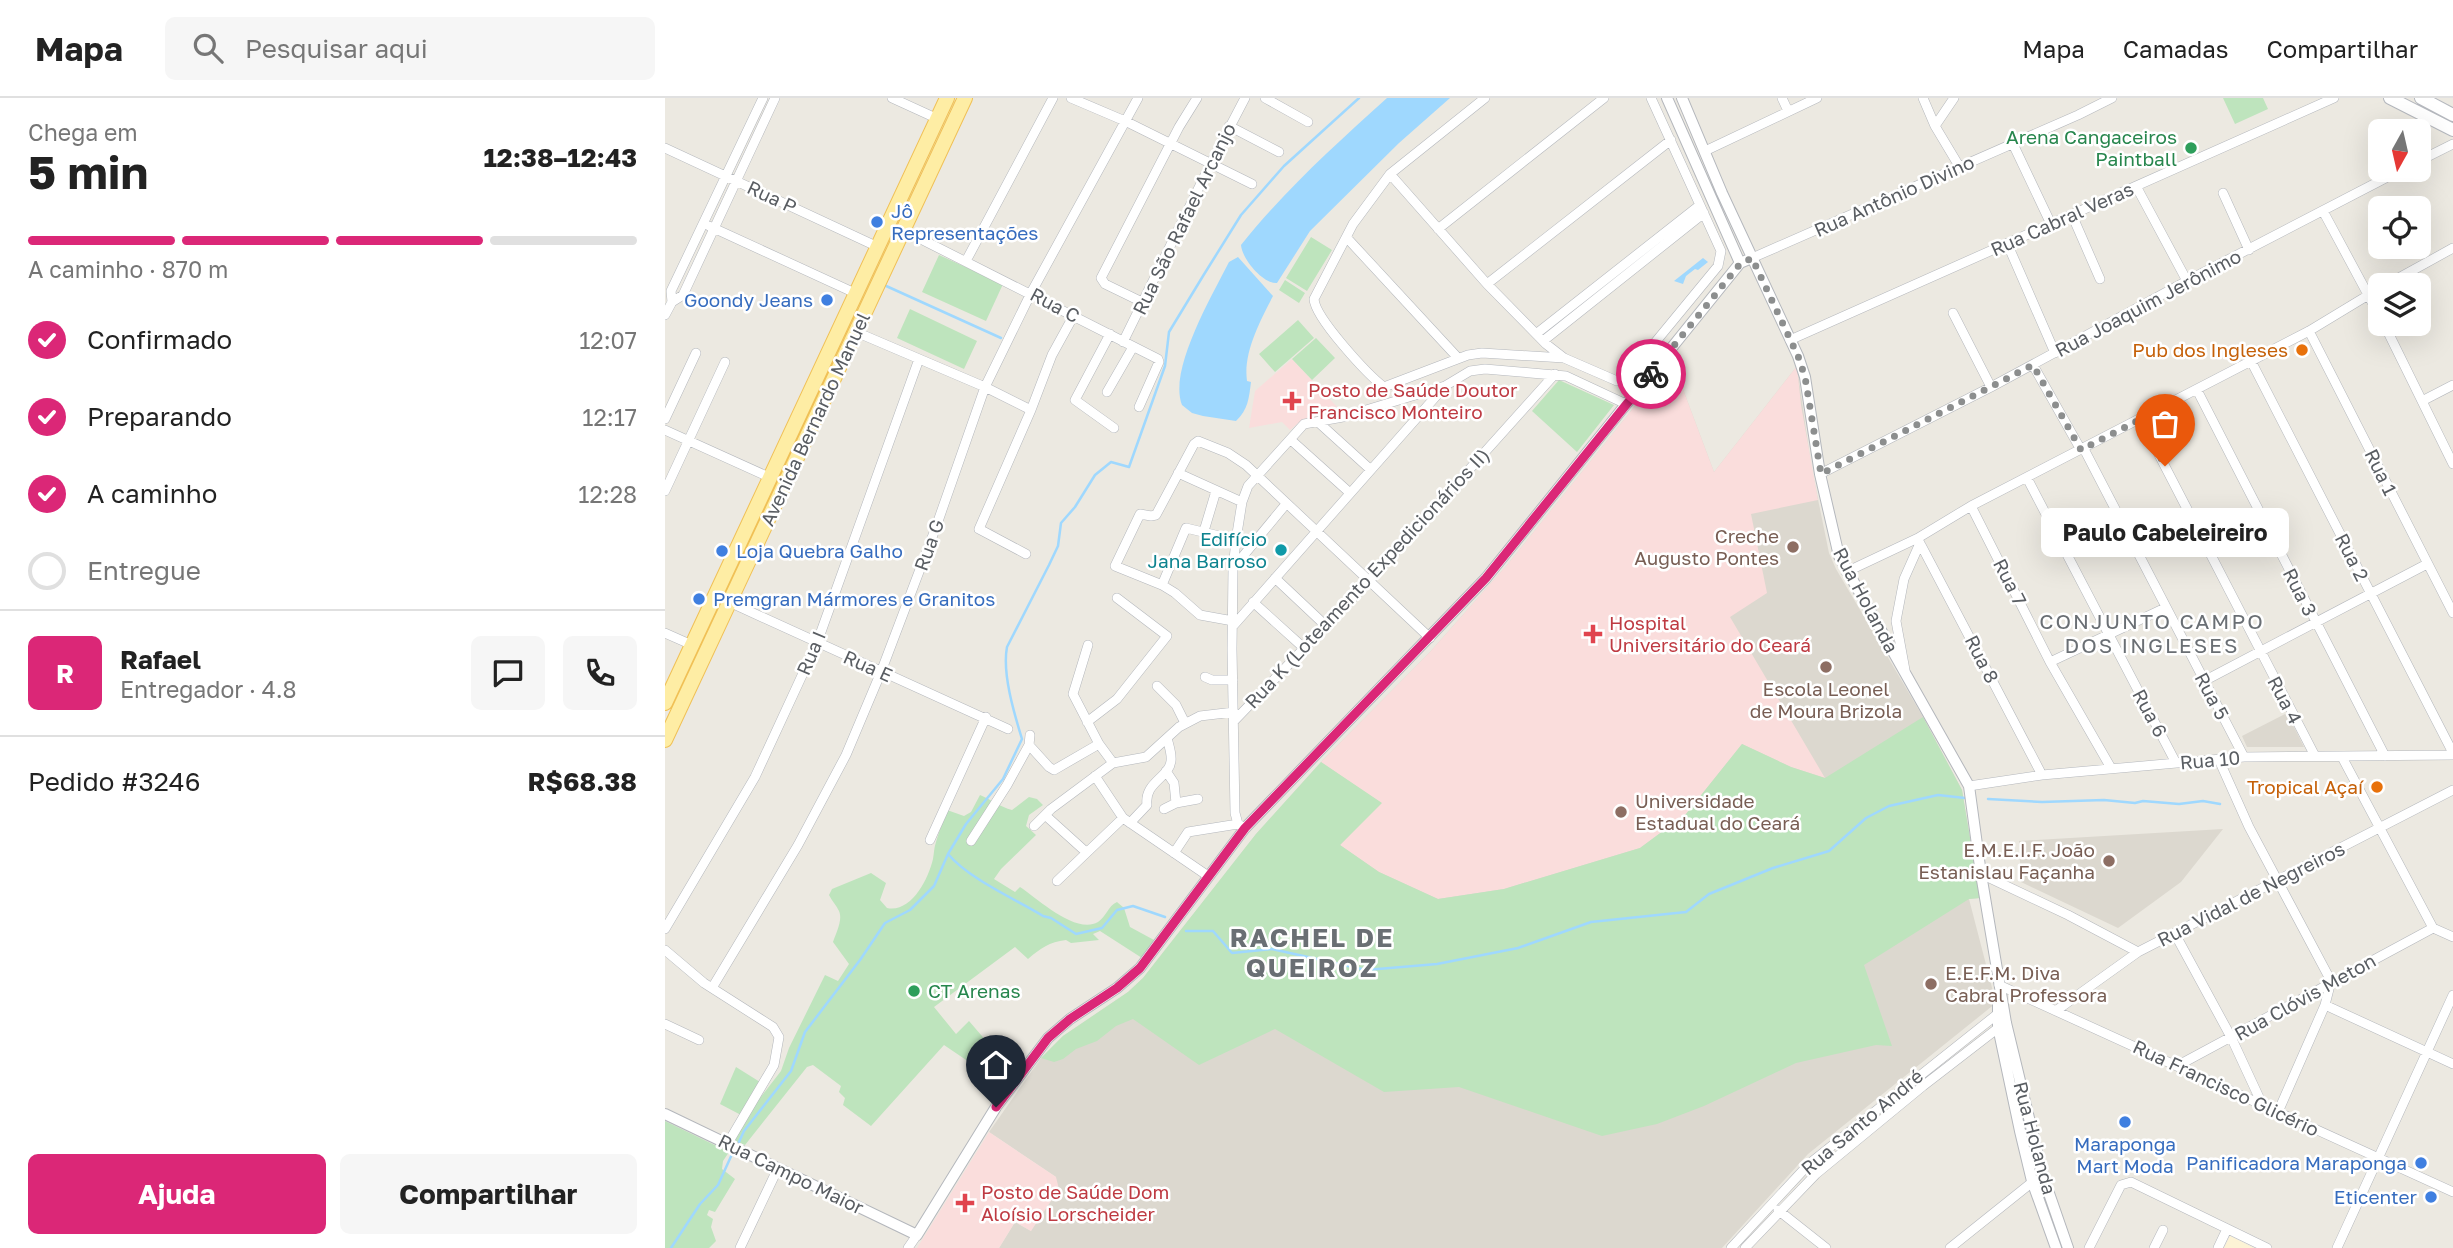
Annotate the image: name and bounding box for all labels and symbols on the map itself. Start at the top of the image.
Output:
street label: Rua São Rafael Arcanjo [1127,119,1240,318]
north arrow [2368,119,2431,182]
place label: Arena Cangaceiros Paintball [2006,125,2177,170]
marker: Arena Cangaceiros Paintball [2183,140,2199,156]
street label: Rua Antônio Divino [1810,150,1977,241]
street label: Rua P [744,175,801,218]
street label: Rua Cabral Veras [1987,177,2137,260]
place label: Jô Representações [891,199,1038,244]
marker: Jô Representações [869,214,885,230]
street label: Rua Joaquim Jerônimo [2051,244,2245,361]
street label: Rua C [1027,282,1084,327]
place label: Goondy Jeans [684,288,813,311]
marker: Goondy Jeans [819,292,835,308]
street label: Avenida Bernardo Manuel [755,308,874,529]
place label: Pub dos Ingleses [2132,338,2288,361]
courier [1616,339,1686,409]
marker: Pub dos Ingleses [2294,342,2310,358]
place label: Posto de Saúde Doutor Francisco Monteiro [1308,378,1518,423]
marker: Posto de Saúde Doutor Francisco Monteiro [1282,391,1302,411]
pin [2135,394,2195,466]
street label: Rua K (Loteamento Expedicionários II) [1240,443,1494,713]
street label: Rua 1 [2360,445,2402,499]
callout: Paulo Cabeleireiro [2041,508,2289,557]
street label: Rua G [909,516,948,574]
place label: Creche Augusto Pontes [1634,524,1779,569]
place label: Edifício Jana Barroso [1148,527,1267,572]
street label: Rua 2 [2331,529,2374,585]
place label: Loja Quebra Galho [736,539,903,562]
marker: Creche Augusto Pontes [1785,539,1801,555]
marker: Edifício Jana Barroso [1273,542,1289,558]
marker: Loja Quebra Galho [714,543,730,559]
street label: Rua Holanda [1829,543,1904,656]
street label: Rua 7 [1989,554,2032,609]
street label: Rua 3 [2279,564,2322,620]
place label: Premgran Mármores e Granitos [713,587,995,610]
marker: Premgran Mármores e Granitos [691,591,707,607]
district label: CONJUNTO CAMPO DOS INGLESES [2039,608,2265,658]
place label: Hospital Universitário do Ceará [1609,611,1811,656]
marker: Hospital Universitário do Ceará [1583,624,1603,644]
street label: Rua I [791,627,830,678]
street label: Rua 8 [1961,631,2004,687]
street label: Rua E [840,645,896,686]
marker: Escola Leonel de Moura Brizola [1818,659,1834,675]
street label: Rua 5 [2190,668,2234,723]
street label: Rua 4 [2263,672,2308,728]
place label: Escola Leonel de Moura Brizola [1750,677,1902,722]
street label: Rua 6 [2128,685,2173,741]
street label: Rua 10 [2179,745,2241,774]
place label: Tropical Açaí [2247,775,2365,798]
marker: Tropical Açaí [2369,779,2385,795]
place label: Universidade Estadual do Ceará [1635,789,1800,834]
marker: Universidade Estadual do Ceará [1613,804,1629,820]
street label: Rua Vidal de Negreiros [2153,836,2348,951]
place label: E.M.E.I.F. João Estanislau Façanha [1918,838,2095,883]
marker: E.M.E.I.F. João Estanislau Façanha [2101,853,2117,869]
district label: RACHEL DE QUEIROZ [1230,922,1394,983]
street label: Rua Clóvis Meton [2230,948,2379,1045]
place label: E.E.F.M. Diva Cabral Professora [1945,961,2107,1006]
marker: E.E.F.M. Diva Cabral Professora [1923,976,1939,992]
place label: CT Arenas [928,979,1021,1002]
marker: CT Arenas [906,983,922,999]
street label: Rua Francisco Glicério [2130,1034,2323,1141]
pin [966,1035,1026,1107]
street label: Rua Santo André [1796,1064,1927,1179]
street label: Rua Holanda [2009,1079,2062,1197]
marker: Maraponga Mart Moda [2117,1114,2133,1130]
street label: Rua Campo Maior [715,1128,868,1219]
place label: Maraponga Mart Moda [2074,1132,2176,1177]
place label: Panificadora Maraponga [2186,1151,2407,1174]
marker: Panificadora Maraponga [2413,1155,2429,1171]
place label: Posto de Saúde Dom Aloísio Lorscheider [981,1180,1169,1225]
place label: Eticenter [2334,1185,2418,1208]
marker: Eticenter [2423,1189,2439,1205]
marker: Posto de Saúde Dom Aloísio Lorscheider [955,1193,975,1213]

